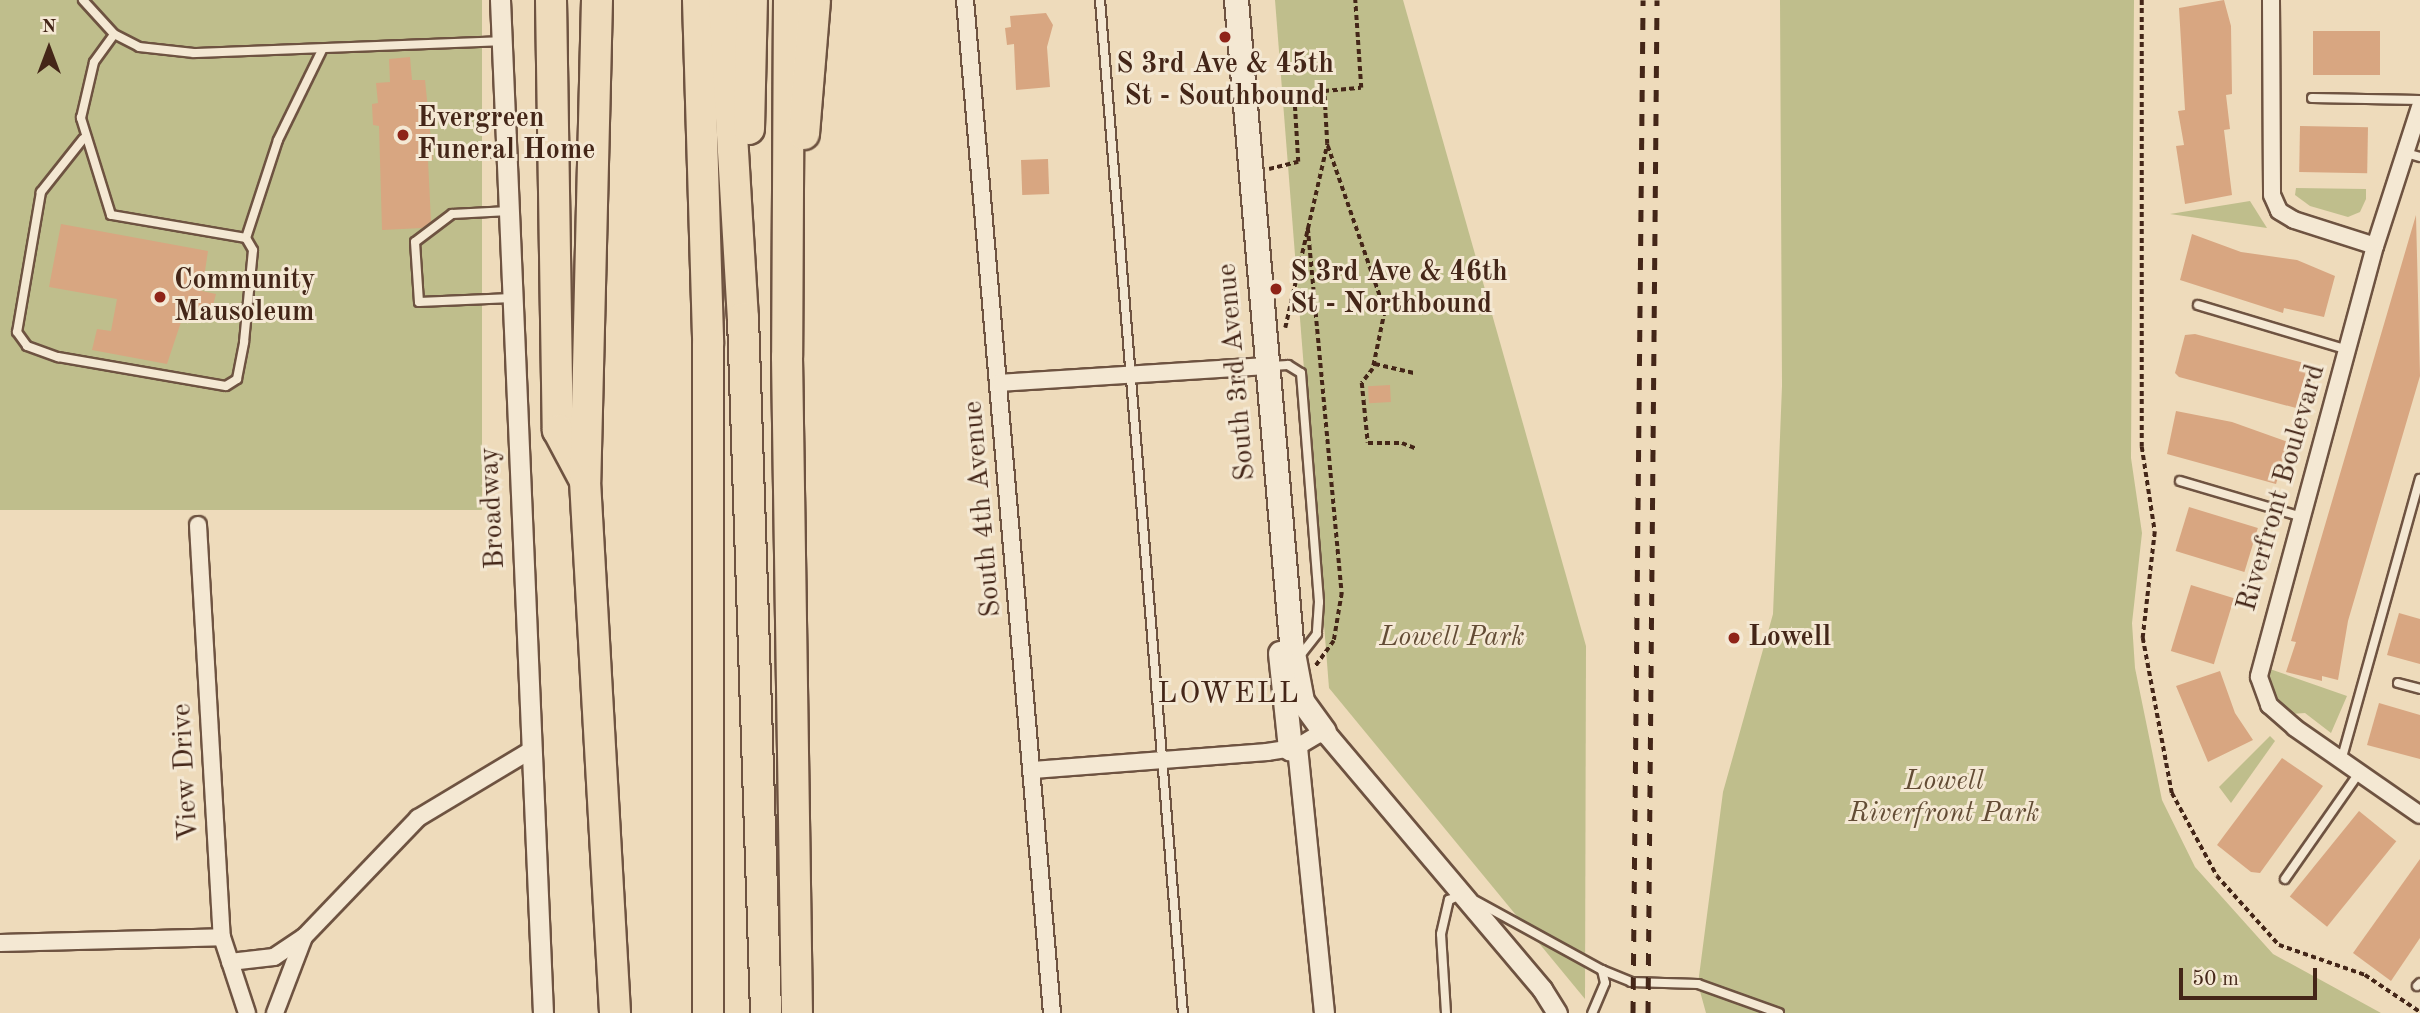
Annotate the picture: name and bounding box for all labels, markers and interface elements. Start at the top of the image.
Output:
north arrow [14,14,84,84]
text: N [42,18,56,37]
marker: S 3rd Ave & 45th St - Southbound [1217,29,1233,45]
place label: S 3rd Ave & 45th St - Southbound [1116,48,1334,114]
place label: Evergreen Funeral Home [417,102,596,168]
marker: Evergreen Funeral Home [395,127,411,143]
place label: S 3rd Ave & 46th St - Northbound [1290,256,1508,322]
street label: South 3rd Avenue [1211,262,1263,482]
place label: Community Mausoleum [174,264,316,330]
marker: S 3rd Ave & 46th St - Northbound [1268,281,1284,297]
marker: Community Mausoleum [152,289,168,305]
street label: Riverfront Boulevard [2231,361,2333,615]
street label: South 4th Avenue [957,399,1009,619]
street label: Broadway [473,446,513,570]
park label: Lowell Park [1379,621,1525,655]
place label: Lowell [1748,621,1831,655]
marker: Lowell [1726,630,1742,646]
district label: LOWELL [1158,676,1300,712]
street label: View Drive [166,702,206,842]
park label: Lowell Riverfront Park [1849,765,2039,831]
scale bar [2182,954,2320,998]
text: 50 m [2192,969,2239,990]

